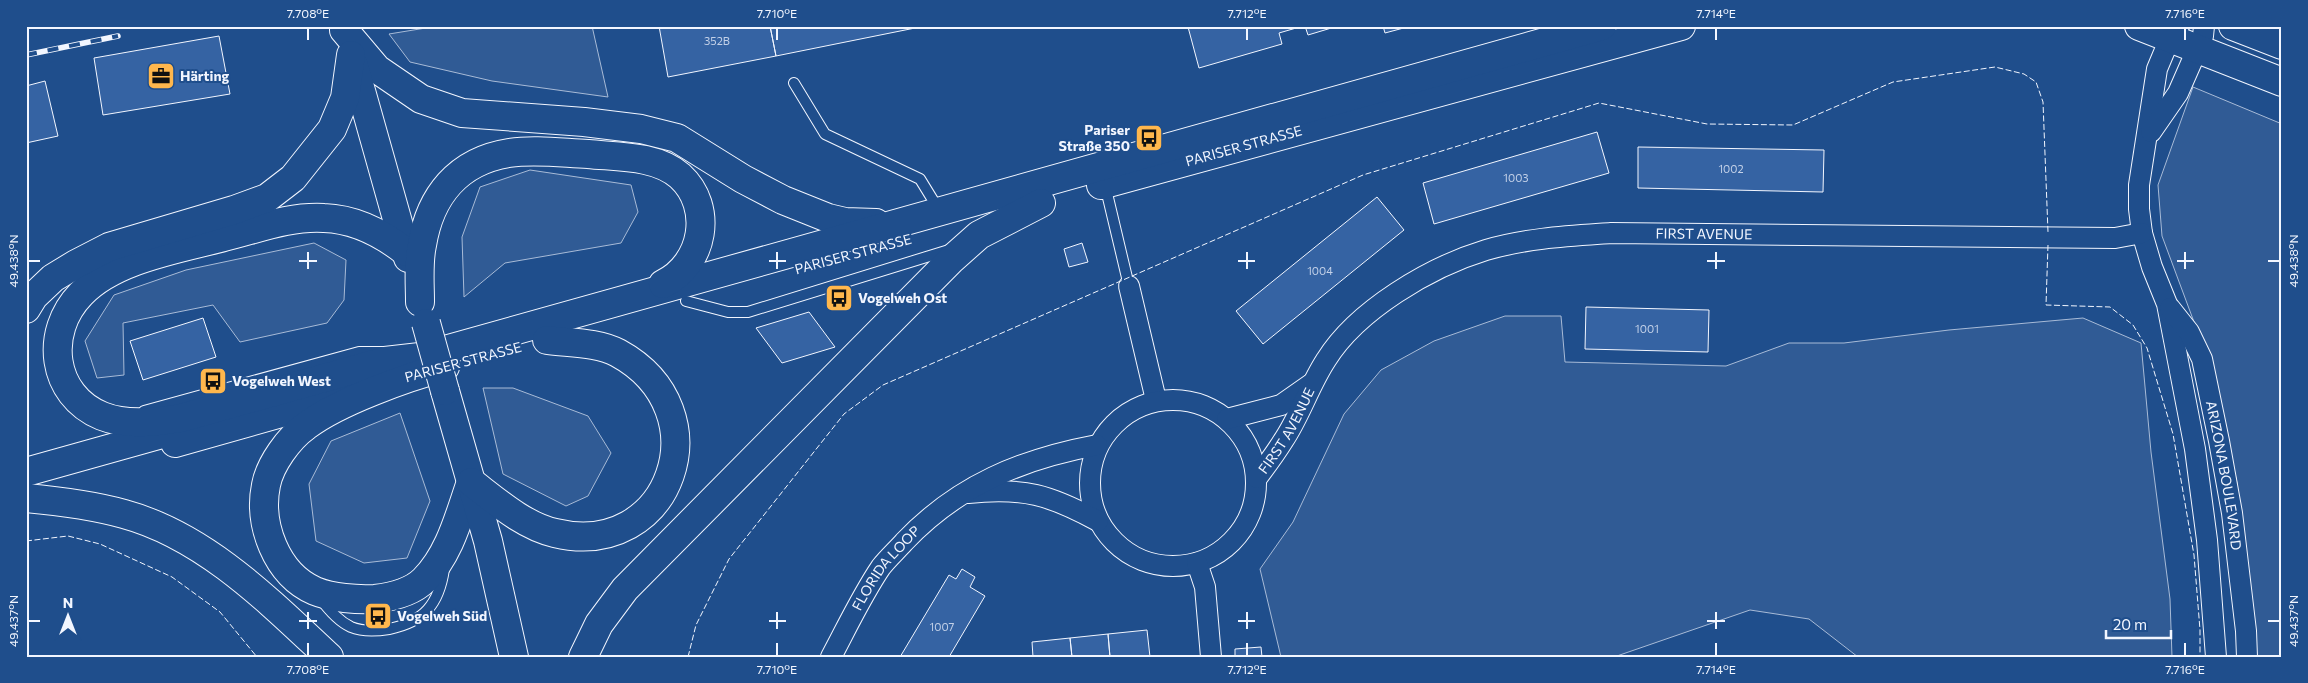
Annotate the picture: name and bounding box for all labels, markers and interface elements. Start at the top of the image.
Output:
text: 7.708°E [287,6,329,20]
text: 7.710°E [757,6,797,20]
text: 7.712°E [1227,6,1267,20]
text: 7.714°E [1696,6,1736,20]
text: 7.716°E [2165,6,2205,20]
house number: 352B [704,34,730,47]
office icon: Härting [146,61,176,91]
place label: Härting [180,67,229,84]
place label: Pariser Straße 350 [1059,121,1130,154]
street label: PARISER STRASSE [1183,121,1304,170]
bus stop icon: Pariser Straße 350 [1134,123,1164,153]
house number: 1002 [1718,162,1744,175]
house number: 1003 [1503,171,1529,184]
street label: FIRST AVENUE [1655,224,1752,242]
street label: PARISER STRASSE [793,230,913,277]
text: 49.438°N [6,235,20,287]
text: 49.438°N [2286,235,2300,287]
house number: 1004 [1307,264,1333,277]
bus stop icon: Vogelweh Ost [824,283,854,313]
place label: Vogelweh Ost [858,289,947,306]
house number: 1001 [1635,322,1659,335]
street label: PARISER STRASSE [403,338,523,385]
bus stop icon: Vogelweh West [198,366,228,396]
place label: Vogelweh West [232,372,331,389]
street label: FIRST AVENUE [1254,385,1318,477]
street label: ARIZONA BOULEVARD [2203,399,2245,551]
street label: FLORIDA LOOP [848,522,923,613]
north arrow [42,590,92,640]
text: N [63,594,73,611]
text: 49.437°N [6,595,20,647]
text: 49.437°N [2286,595,2300,647]
bus stop icon: Vogelweh Süd [363,601,393,631]
place label: Vogelweh Süd [397,607,487,624]
scale bar [2106,608,2170,640]
text: 20 m [2113,615,2147,633]
house number: 1007 [930,620,955,633]
text: 7.708°E [287,662,329,676]
text: 7.710°E [757,662,797,676]
text: 7.712°E [1227,662,1267,676]
text: 7.714°E [1696,662,1736,676]
text: 7.716°E [2165,662,2205,676]

